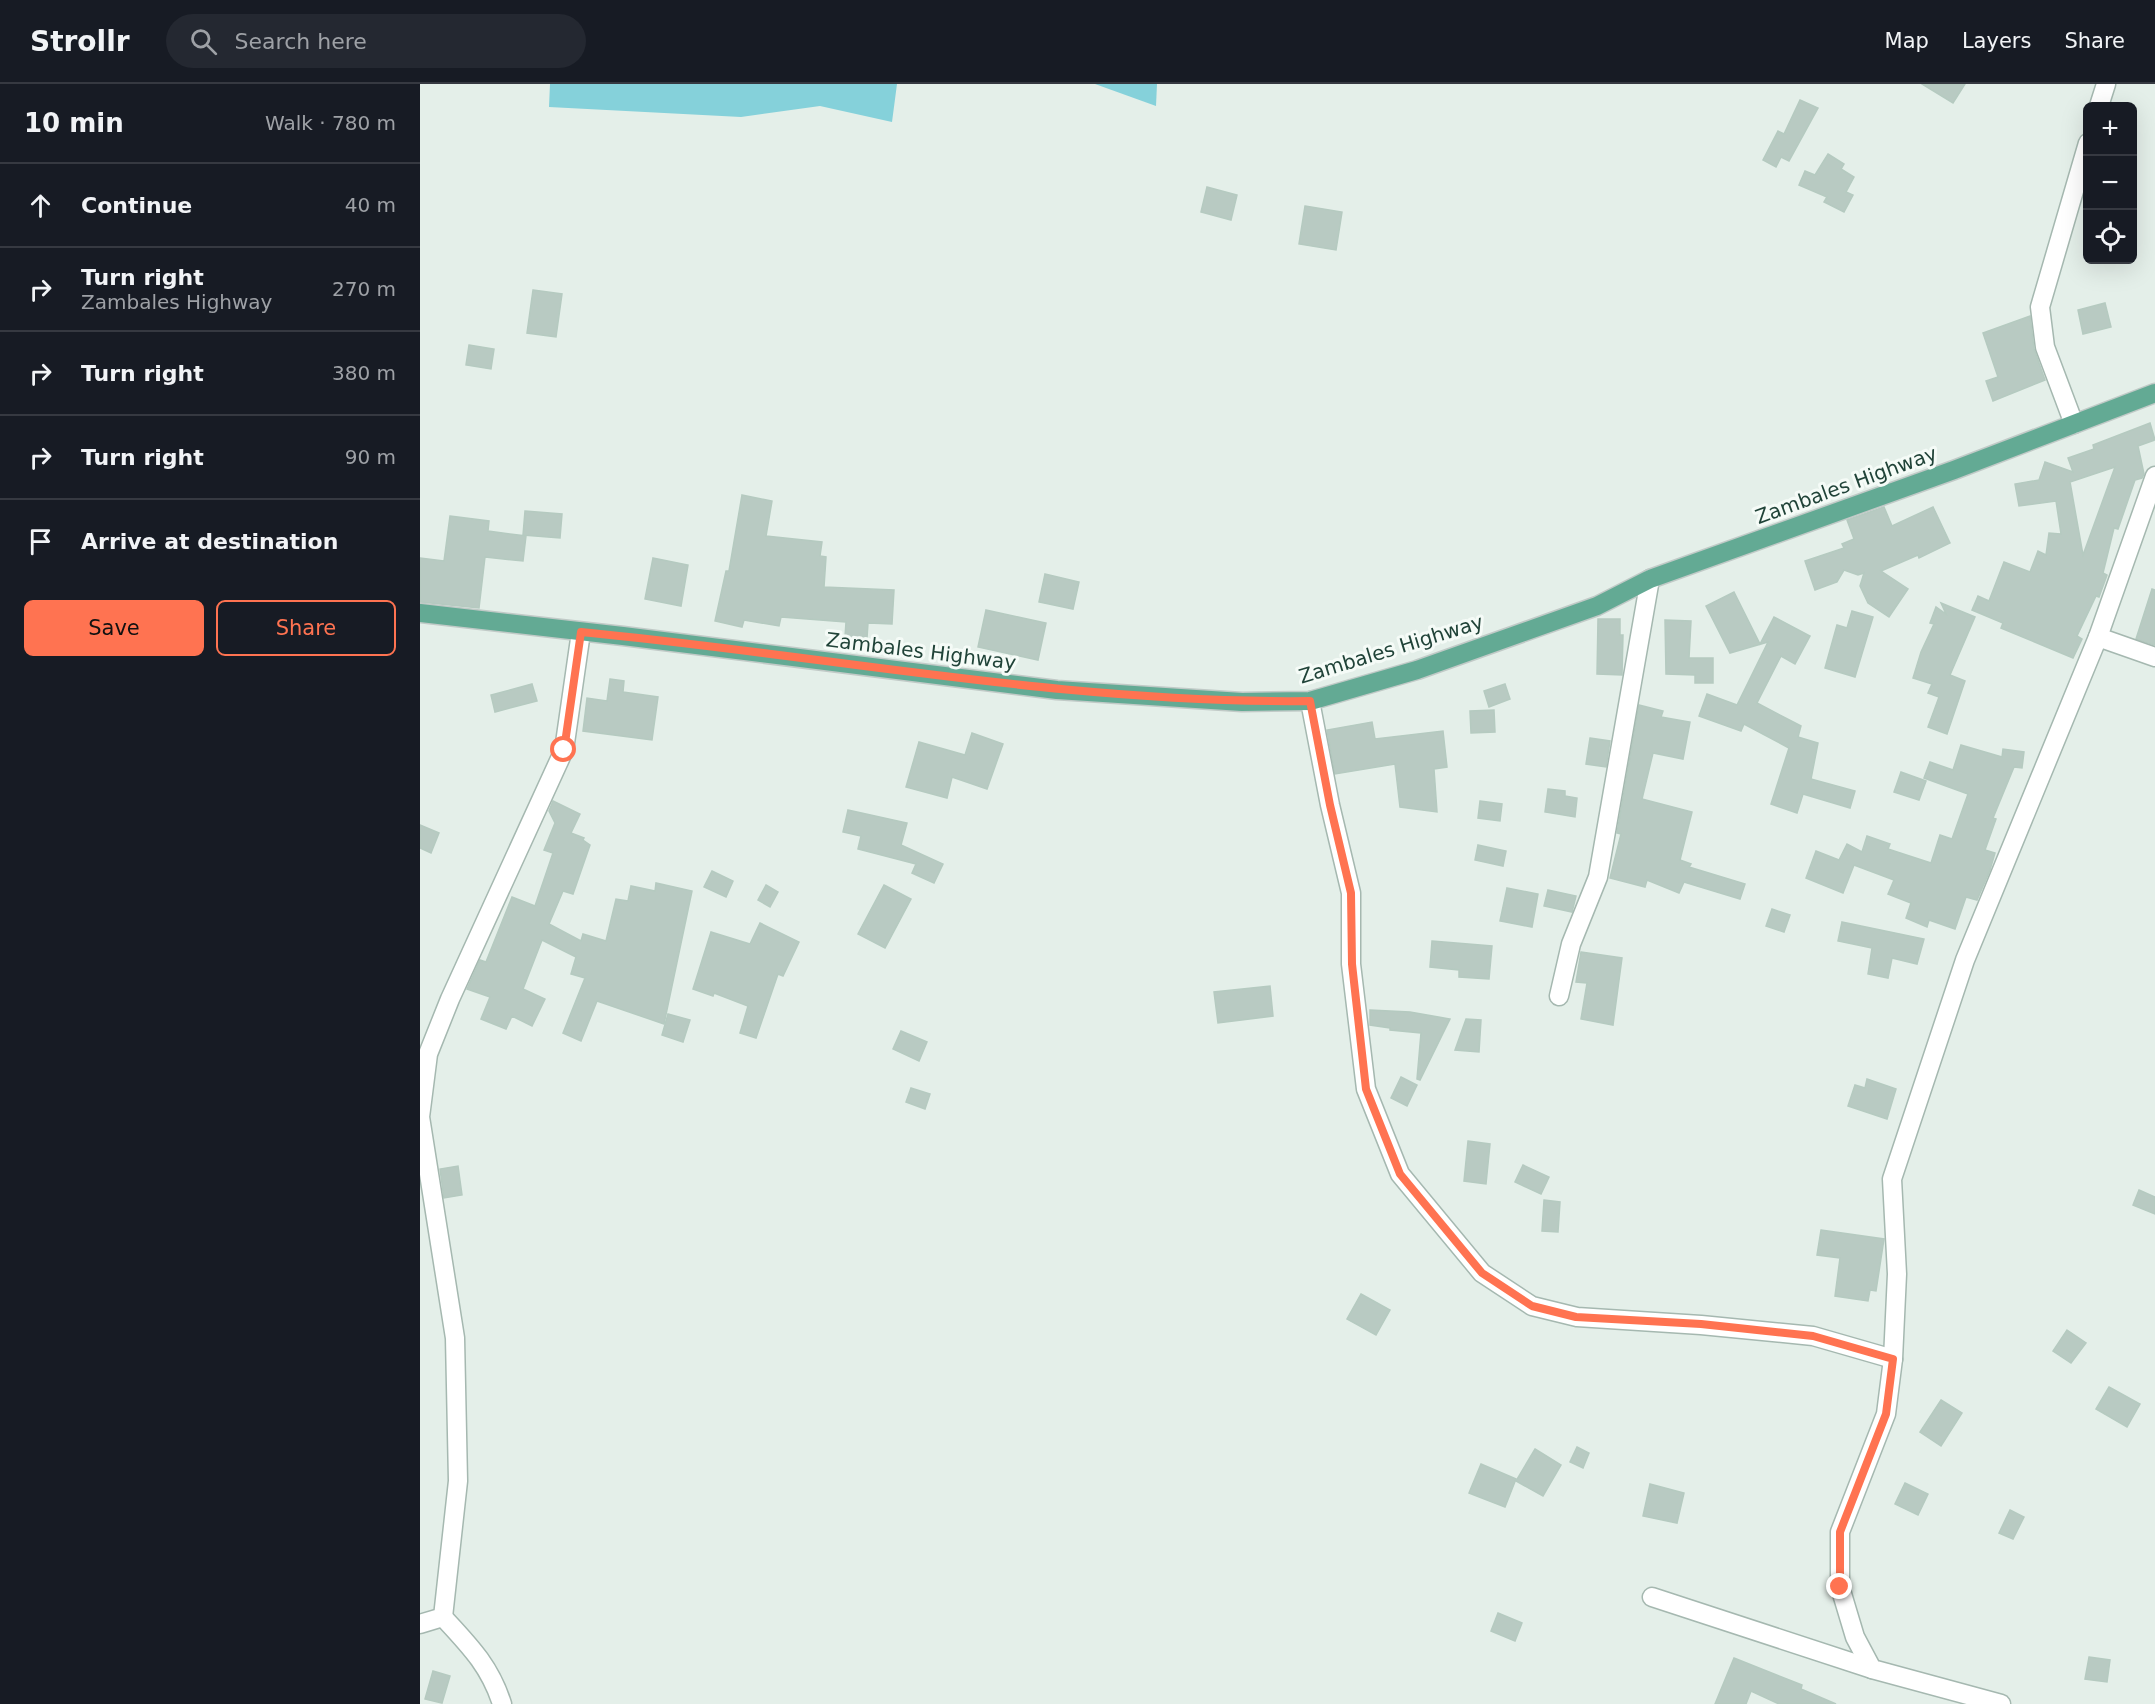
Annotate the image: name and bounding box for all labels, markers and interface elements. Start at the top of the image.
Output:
search box [166,14,586,68]
text: Strollr [30,25,130,58]
icon: search [187,25,220,58]
text: Search here [235,29,367,54]
text: Map [1885,29,1929,53]
text: Layers [1962,29,2031,53]
text: Share [2064,29,2125,53]
map controls [2083,102,2137,264]
button: + [2083,102,2137,156]
text: 10 min [24,108,124,138]
text: Walk · 780 m [265,111,396,135]
button: − [2083,156,2137,210]
icon: ahead [24,189,57,222]
text: Continue [81,193,192,218]
text: 40 m [345,193,396,217]
button: locate [2083,210,2137,264]
text: Turn right [81,265,204,290]
icon: right [24,273,57,306]
text: 270 m [332,277,396,301]
text: Zambales Highway [81,290,272,314]
icon: right [24,357,57,390]
text: Turn right [81,361,204,386]
text: 380 m [332,361,396,385]
icon: right [24,441,57,474]
street label: Zambales Highway [1752,441,1940,529]
text: Turn right [81,445,204,470]
text: 90 m [345,445,396,469]
icon: arrive [24,525,57,558]
text: Arrive at destination [81,529,338,554]
button: Save [24,600,204,656]
button: Share [216,600,396,656]
street label: Zambales Highway [1296,609,1486,688]
street label: Zambales Highway [825,627,1018,675]
route start [550,736,576,762]
route end [1826,1573,1852,1599]

